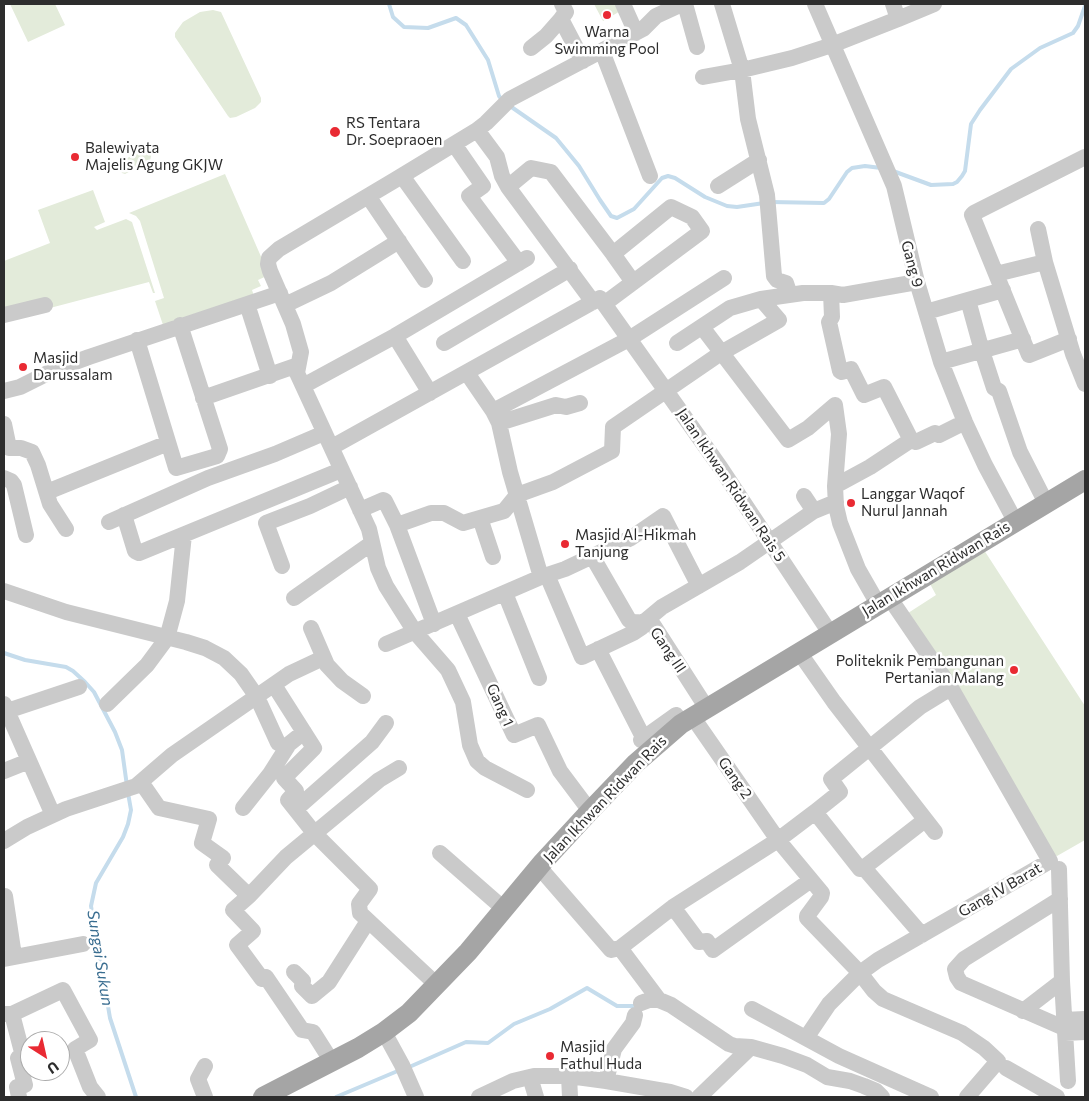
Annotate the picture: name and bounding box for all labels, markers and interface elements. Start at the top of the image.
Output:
marker: Warna Swimming Pool [601,9,613,21]
place label: Warna Swimming Pool [555,23,659,58]
place label: RS Tentara Dr. Soepraoen [346,114,442,149]
marker: RS Tentara Dr. Soepraoen [328,125,342,139]
place label: Balewiyata Majelis Agung GKJW [85,139,223,174]
marker: Balewiyata Majelis Agung GKJW [69,151,81,163]
street label: Gang 9 [897,239,927,289]
place label: Masjid Darussalam [33,349,112,384]
marker: Masjid Darussalam [17,361,29,373]
street label: Jalan Ikhwan Ridwan Rais 5 [673,405,789,565]
place label: Langgar Waqof Nurul Jannah [861,485,965,520]
marker: Langgar Waqof Nurul Jannah [845,497,857,509]
street label: Jalan Ikhwan Ridwan Rais [859,518,1013,620]
place label: Masjid Al-Hikmah Tanjung [575,526,696,561]
marker: Masjid Al-Hikmah Tanjung [559,538,571,550]
street label: Gang III [646,624,690,676]
place label: Politeknik Pembangunan Pertanian Malang [836,652,1004,687]
marker: Politeknik Pembangunan Pertanian Malang [1008,664,1020,676]
street label: Gang 1 [483,681,517,729]
street label: Jalan Ikhwan Ridwan Rais [540,732,670,866]
street label: Gang 2 [714,754,756,802]
street label: Gang IV Barat [955,859,1045,921]
water label: Sungai Sukun [83,909,117,1007]
north arrow [20,1031,70,1081]
place label: Masjid Fathul Huda [560,1038,642,1073]
marker: Masjid Fathul Huda [544,1050,556,1062]
text: U [44,1058,62,1078]

